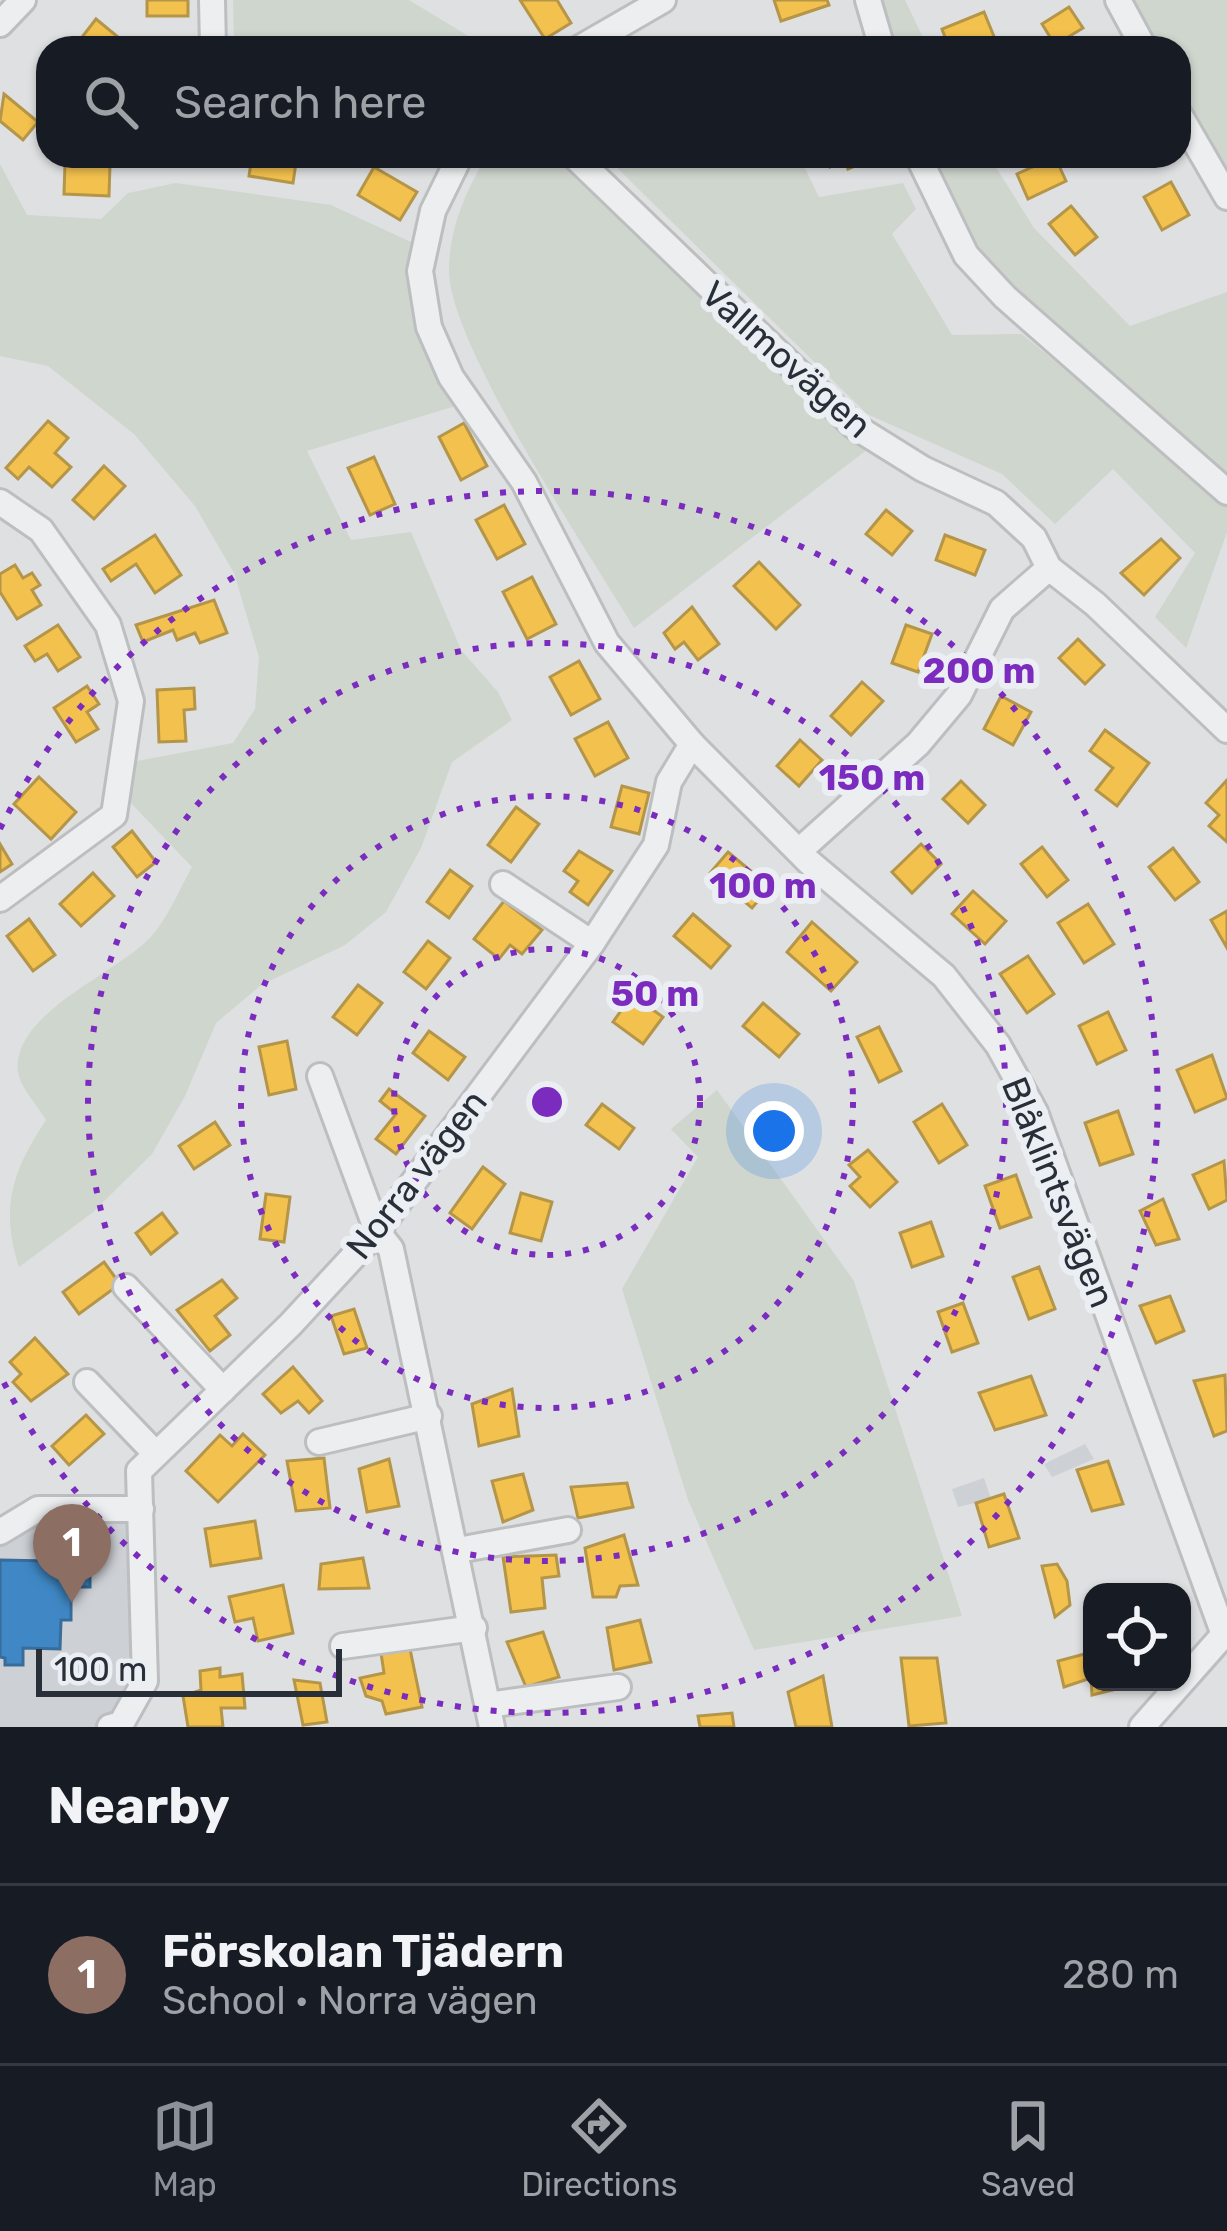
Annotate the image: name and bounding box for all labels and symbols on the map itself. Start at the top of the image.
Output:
street label: Vallmovägen [693,272,880,447]
text: 200 m [922,649,1036,692]
text: 150 m [819,756,925,799]
text: 100 m [709,864,817,907]
text: 50 m [611,972,699,1015]
street label: Blåklintsvägen [993,1071,1124,1314]
street label: Norra vägen [337,1081,496,1268]
centre of rings [526,1081,568,1123]
your location [744,1101,804,1161]
pin: 1 [33,1504,111,1603]
scale bar [36,1643,342,1696]

